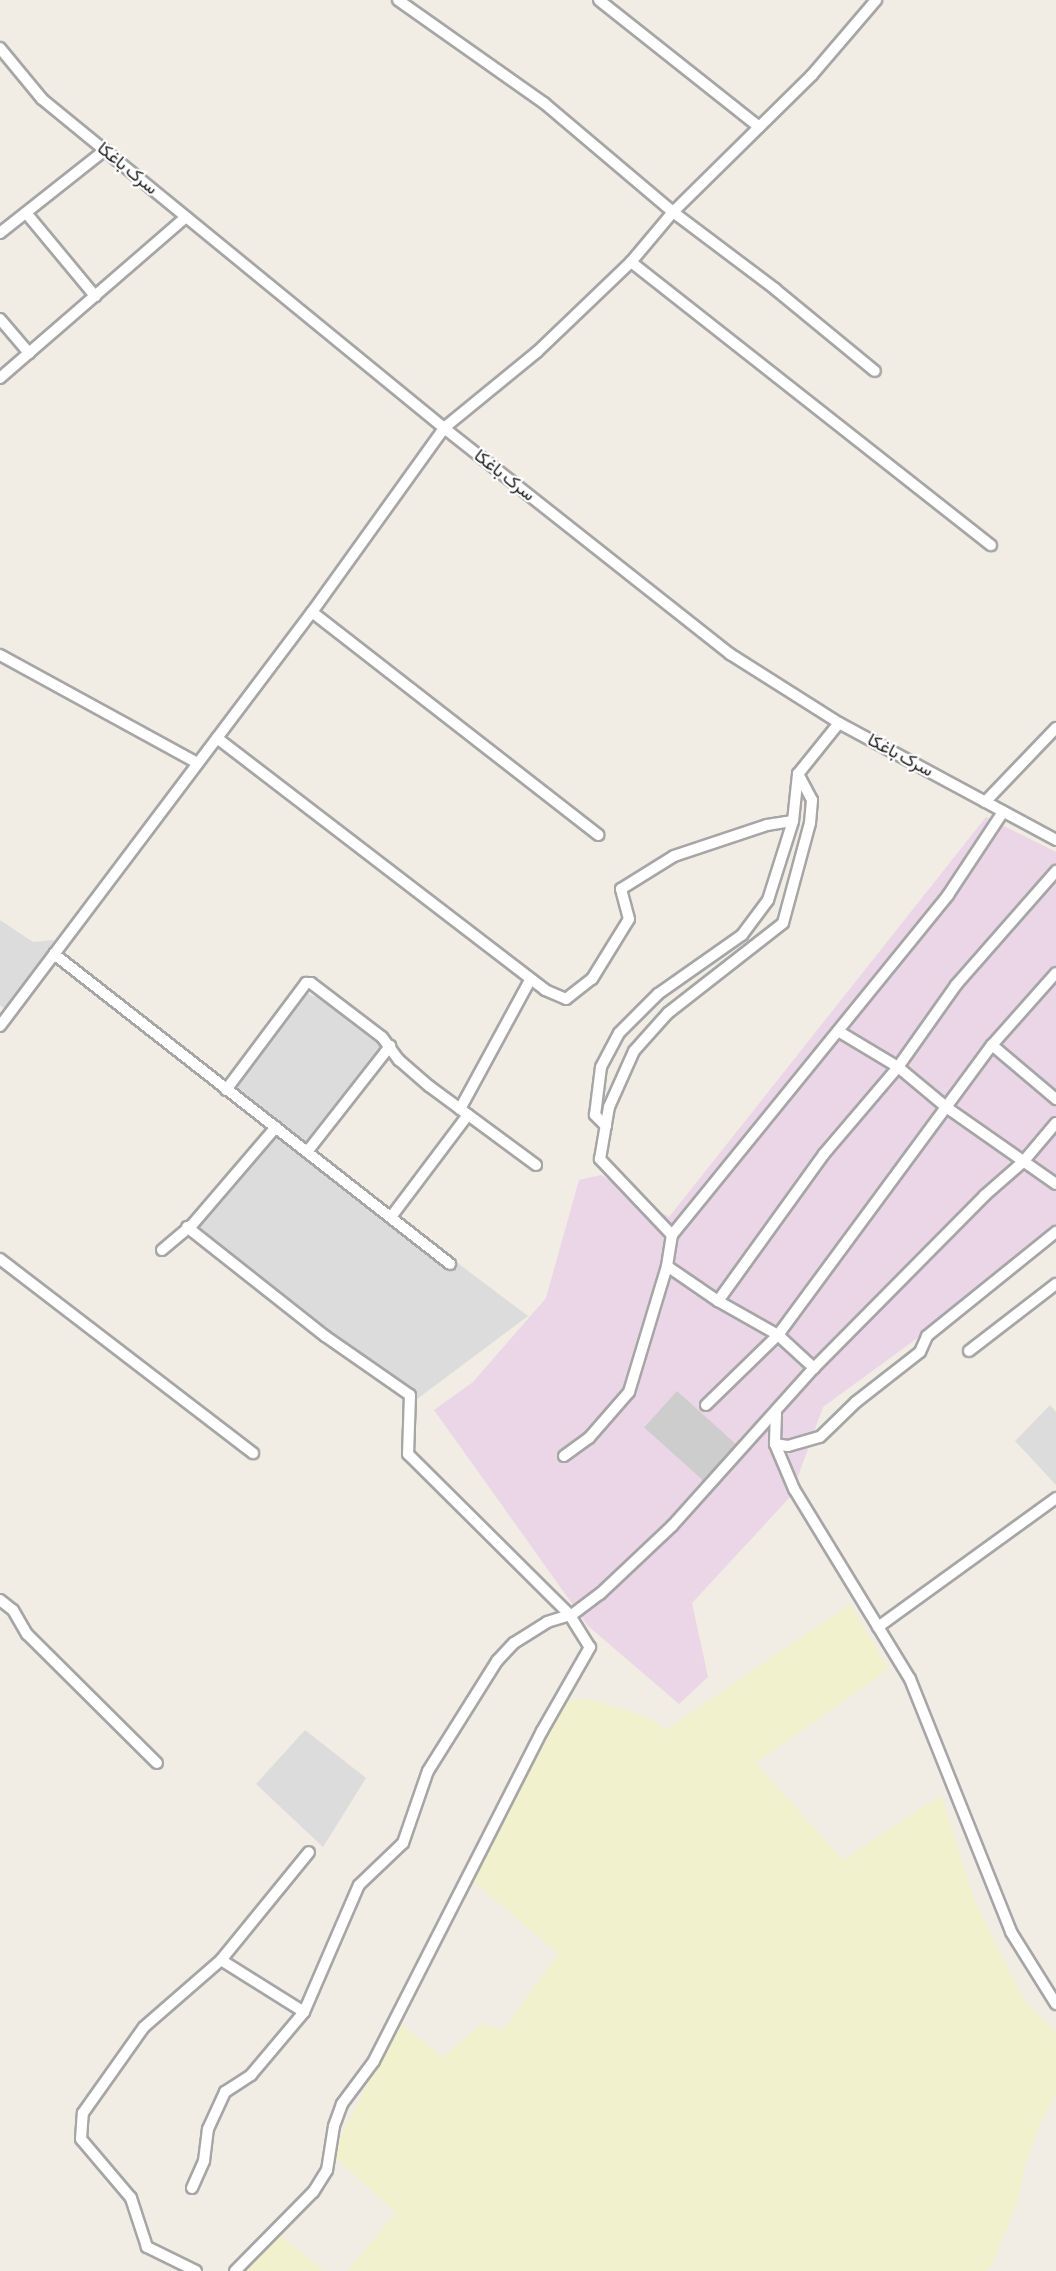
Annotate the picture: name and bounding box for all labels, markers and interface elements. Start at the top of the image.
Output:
street label: سرک باغکا [92,138,162,200]
street label: سرک باغکا [469,445,539,507]
street label: سرک باغکا [863,730,937,782]

